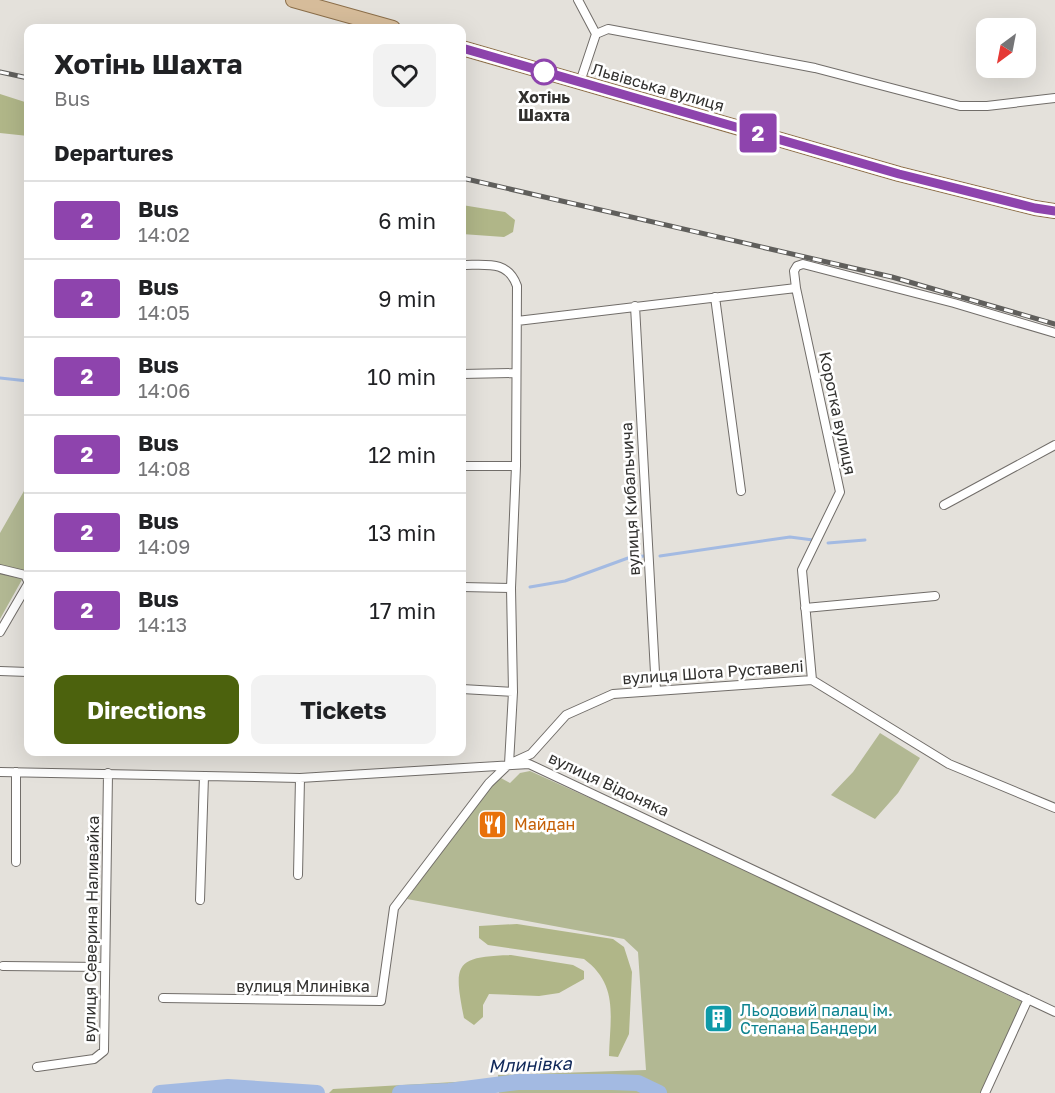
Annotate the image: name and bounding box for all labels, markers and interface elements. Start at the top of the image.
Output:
north arrow [976,18,1036,78]
map controls [976,18,1036,78]
button: heart [373,44,436,107]
text: Хотінь Шахта [54,47,242,80]
street label: Львівська вулиця [589,58,727,116]
marker: Хотінь Шахта [531,59,557,85]
text: Bus [54,86,90,110]
place label: Хотінь Шахта [518,87,570,125]
line badge: 2 [738,114,777,152]
text: 2 [752,120,764,146]
text: Departures [54,139,173,166]
text: Bus [138,195,179,222]
text: 2 [81,207,93,233]
text: 6 min [378,207,436,234]
text: 14:02 [138,222,190,246]
text: Bus [138,273,179,300]
text: 2 [81,285,93,311]
text: 9 min [378,285,436,312]
text: 14:05 [138,300,190,324]
street label: Коротка вулиця [815,350,861,476]
text: Bus [138,351,179,378]
text: 2 [81,363,93,389]
text: 10 min [367,363,436,390]
text: 14:06 [138,378,190,402]
street label: вулиця Кибальчича [616,422,644,576]
text: Bus [138,429,179,456]
text: 2 [81,441,93,467]
text: 12 min [368,441,436,468]
text: 14:08 [138,456,191,480]
text: Bus [138,507,179,534]
text: 2 [81,519,93,545]
text: 13 min [368,519,436,546]
text: 14:09 [138,534,190,558]
text: Bus [138,585,179,612]
text: 2 [81,597,93,623]
text: 17 min [369,597,436,624]
text: 14:13 [138,612,187,636]
street label: вулиця Шота Руставелі [622,656,804,688]
button: Directions [54,675,239,744]
button: Tickets [251,675,436,744]
street label: вулиця Відоняка [545,747,673,821]
restaurant icon: Майдан [477,808,509,840]
place label: Майдан [514,814,575,834]
street label: вулиця Северина Наливайка [79,815,103,1043]
street label: вулиця Млинівка [236,976,370,996]
place label: Льодовий палац ім. Степана Бандери [740,1000,893,1038]
building icon: Льодовий палац ім. Степана Бандери [703,1003,735,1035]
water label: Млинівка [488,1052,573,1076]

